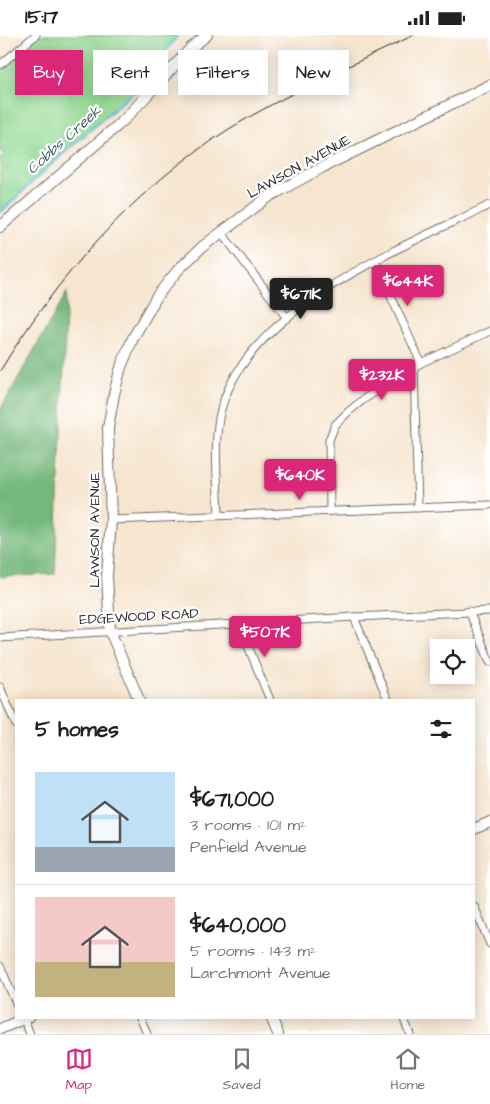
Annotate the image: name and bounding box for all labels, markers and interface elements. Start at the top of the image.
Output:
text: 15:17 [25,4,58,31]
chip: Buy [15,50,83,95]
chip: Rent [93,50,168,95]
chip: Filters [178,50,268,95]
chip: New [278,50,349,95]
water label: Cobbs Creek [22,100,106,179]
street label: LAWSON AVENUE [244,130,355,204]
pin: $644K [373,265,443,307]
text: $644K [383,270,433,292]
pin: $671K [266,277,336,320]
text: $671K [281,283,321,305]
pin: $232K [347,359,417,401]
text: $232K [359,364,405,386]
pin: $640K [265,459,335,501]
text: $640K [275,464,325,486]
street label: LAWSON AVENUE [85,472,105,588]
street label: EDGEWOOD ROAD [79,604,199,630]
pin: $507K [230,615,300,658]
text: $507K [240,621,290,643]
map controls [430,639,475,684]
button: locate [430,639,475,684]
text: 5 homes [35,715,119,744]
icon: filters [427,715,455,743]
text: $671,000 [190,785,274,814]
icon: home [75,792,135,852]
text: 3 rooms · 101 m² [190,814,306,836]
text: Penfield Avenue [190,836,307,858]
text: $640,000 [190,911,286,940]
icon: home [75,917,135,977]
text: 5 rooms · 143 m² [190,940,316,962]
text: Larchmont Avenue [190,962,330,984]
tab: Map [65,1045,93,1095]
tab: Saved [223,1045,261,1095]
tab: Home [390,1045,425,1095]

